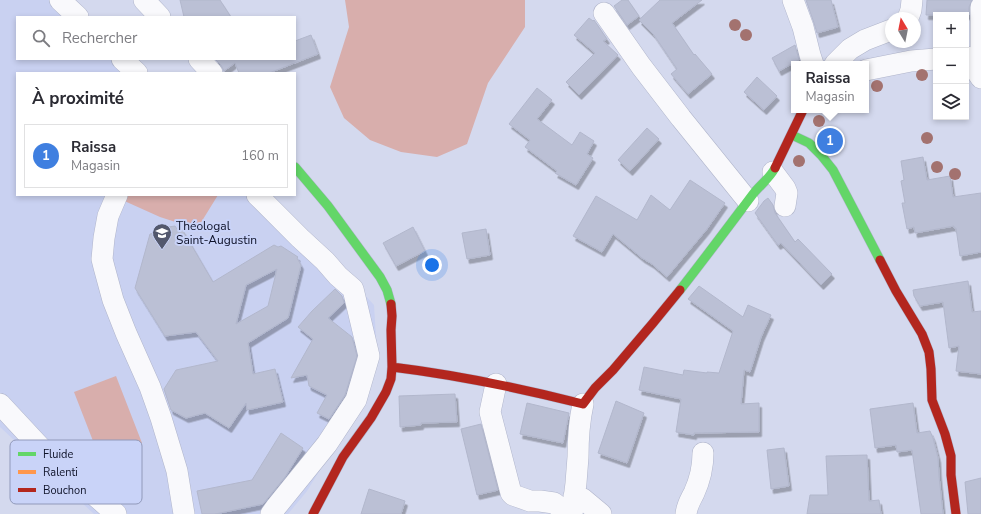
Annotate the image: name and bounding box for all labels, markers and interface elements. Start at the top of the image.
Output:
north arrow [885,12,921,48]
map controls [933,12,969,120]
button: + [933,12,969,48]
search box [16,16,296,60]
icon: search [30,27,52,49]
text: Rechercher [62,28,137,48]
button: − [933,48,969,84]
popup [791,61,869,113]
text: Raissa [805,68,851,88]
button: layers [933,84,969,120]
text: À proximité [32,87,124,110]
text: Magasin [805,88,855,106]
pin: 1 [817,126,843,156]
text: Raissa [71,137,116,157]
text: 1 [42,147,50,165]
text: 160 m [241,147,279,165]
text: Magasin [71,157,120,175]
place label: Théologal Saint-Augustin [176,218,257,248]
school or university icon: Théologal Saint-Augustin [151,222,173,250]
your location [422,255,442,275]
legend [10,440,142,504]
text: Fluide [43,447,73,462]
text: Ralenti [43,465,78,480]
text: Bouchon [43,483,86,498]

